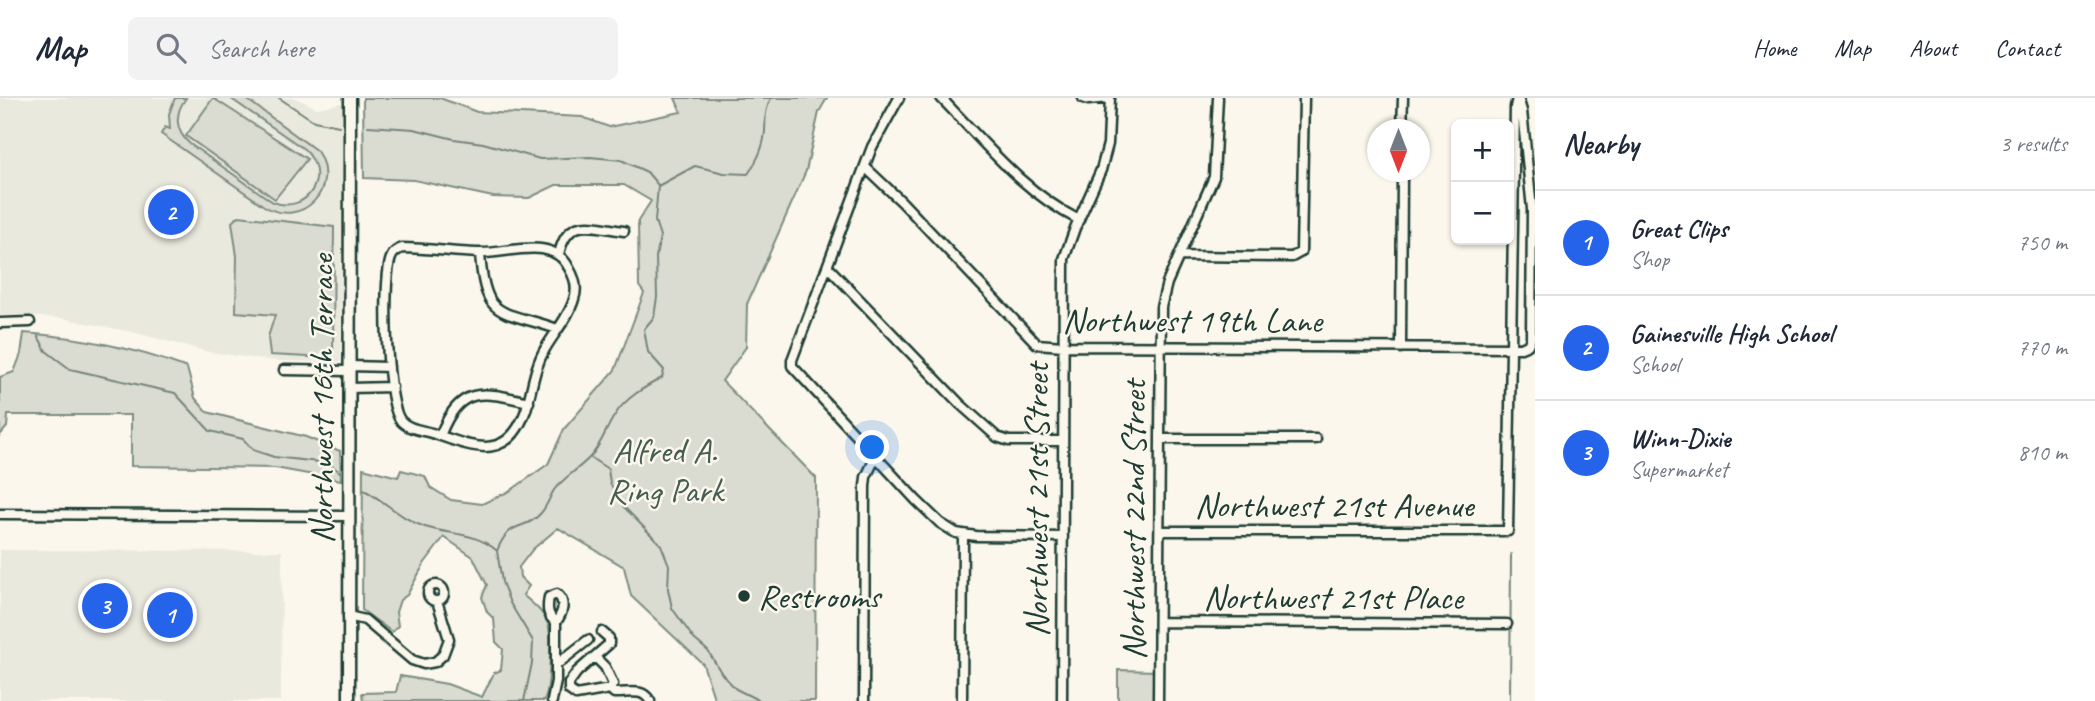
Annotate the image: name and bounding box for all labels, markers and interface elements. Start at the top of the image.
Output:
search box [128,17,618,80]
text: Map [35,27,86,69]
icon: search [152,29,190,67]
text: Search here [208,32,314,65]
text: Home [1753,33,1796,63]
text: Map [1834,33,1871,63]
text: About [1909,33,1957,63]
text: Contact [1995,33,2060,63]
north arrow [1367,119,1430,182]
map controls [1451,119,1514,245]
button: + [1451,119,1514,182]
text: Nearby [1563,125,1639,163]
text: 3 results [2000,129,2067,158]
button: − [1451,182,1514,245]
pin: 2 [148,186,194,238]
text: Great Clips [1630,212,1728,245]
text: 1 [1581,228,1591,257]
text: 750 m [2018,228,2067,257]
text: Shop [1630,245,1669,274]
street label: Northwest 16th Terrace [299,252,344,544]
street label: Northwest 19th Lane [1062,298,1324,343]
text: Gainesville High School [1630,317,1833,350]
text: 2 [1581,333,1591,362]
text: 770 m [2018,333,2067,362]
text: School [1630,350,1679,379]
street label: Northwest 21st Street [1014,360,1059,637]
street label: Northwest 22nd Street [1111,377,1156,660]
text: Winn-Dixie [1630,422,1730,455]
park label: Alfred A. Ring Park [607,428,726,513]
your location [855,430,889,464]
text: 3 [1581,438,1591,467]
text: 810 m [2018,438,2067,467]
text: Supermarket [1630,455,1728,484]
street label: Northwest 21st Avenue [1195,483,1476,528]
place label: Restrooms [758,574,883,619]
street label: Northwest 21st Place [1203,575,1465,620]
pin: 3 [82,580,128,632]
marker: Restrooms [736,588,752,604]
pin: 1 [147,589,193,641]

